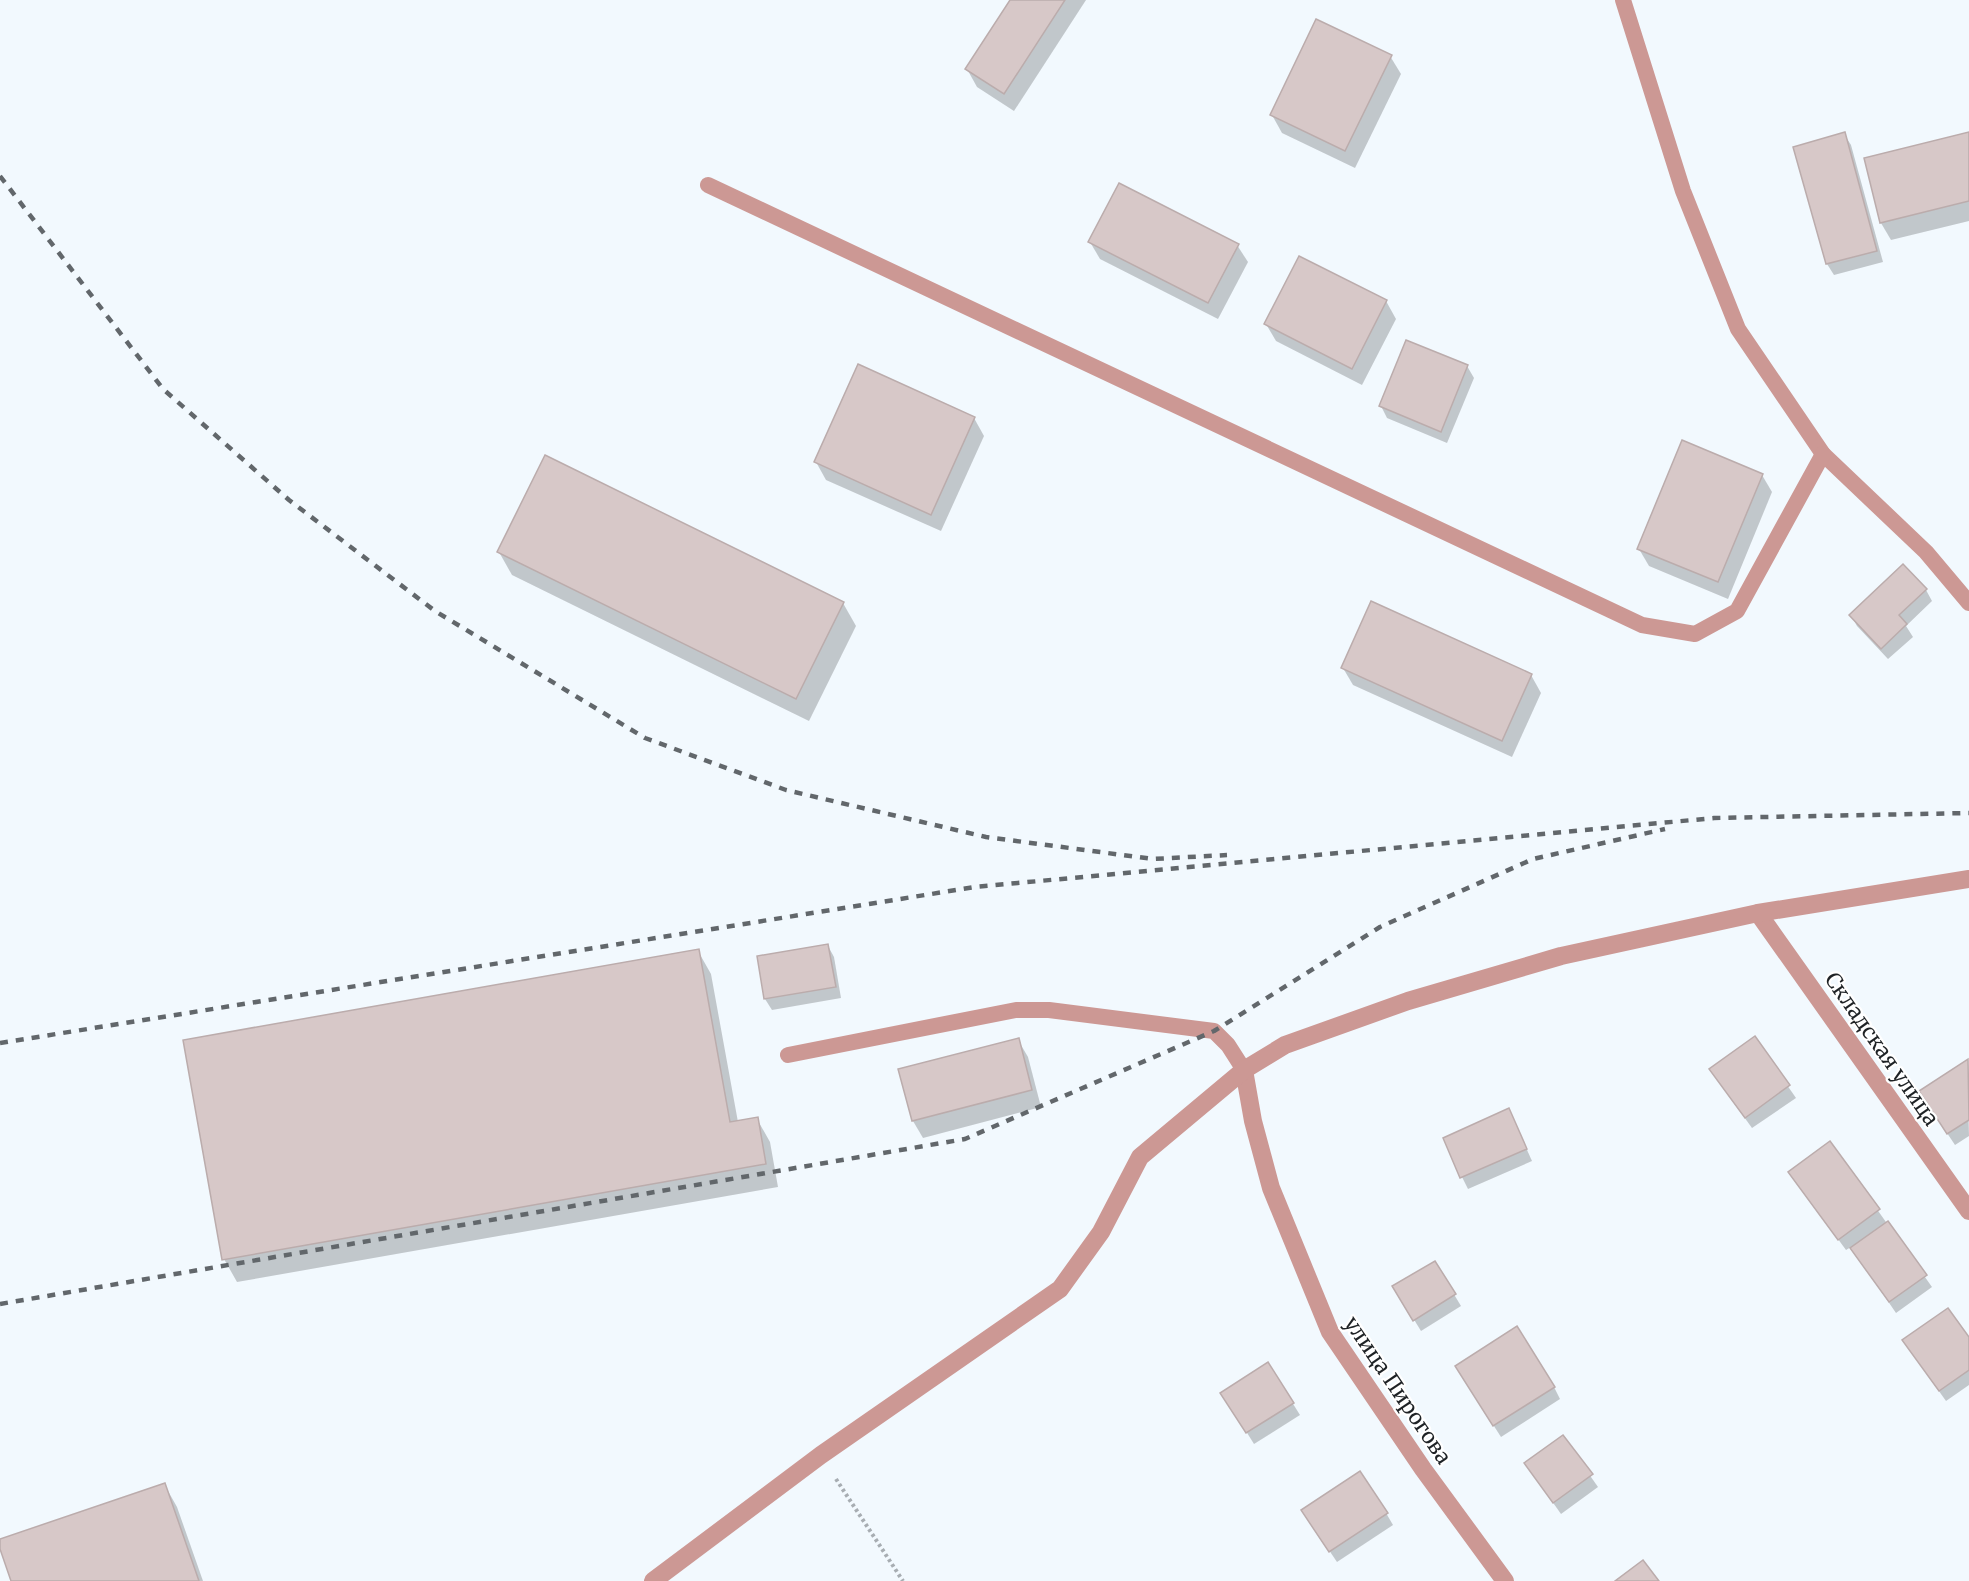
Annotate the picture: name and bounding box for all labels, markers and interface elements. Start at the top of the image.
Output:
street label: Складская улица [1819,967,1945,1131]
street label: улица Пирогова [1339,1311,1457,1469]

